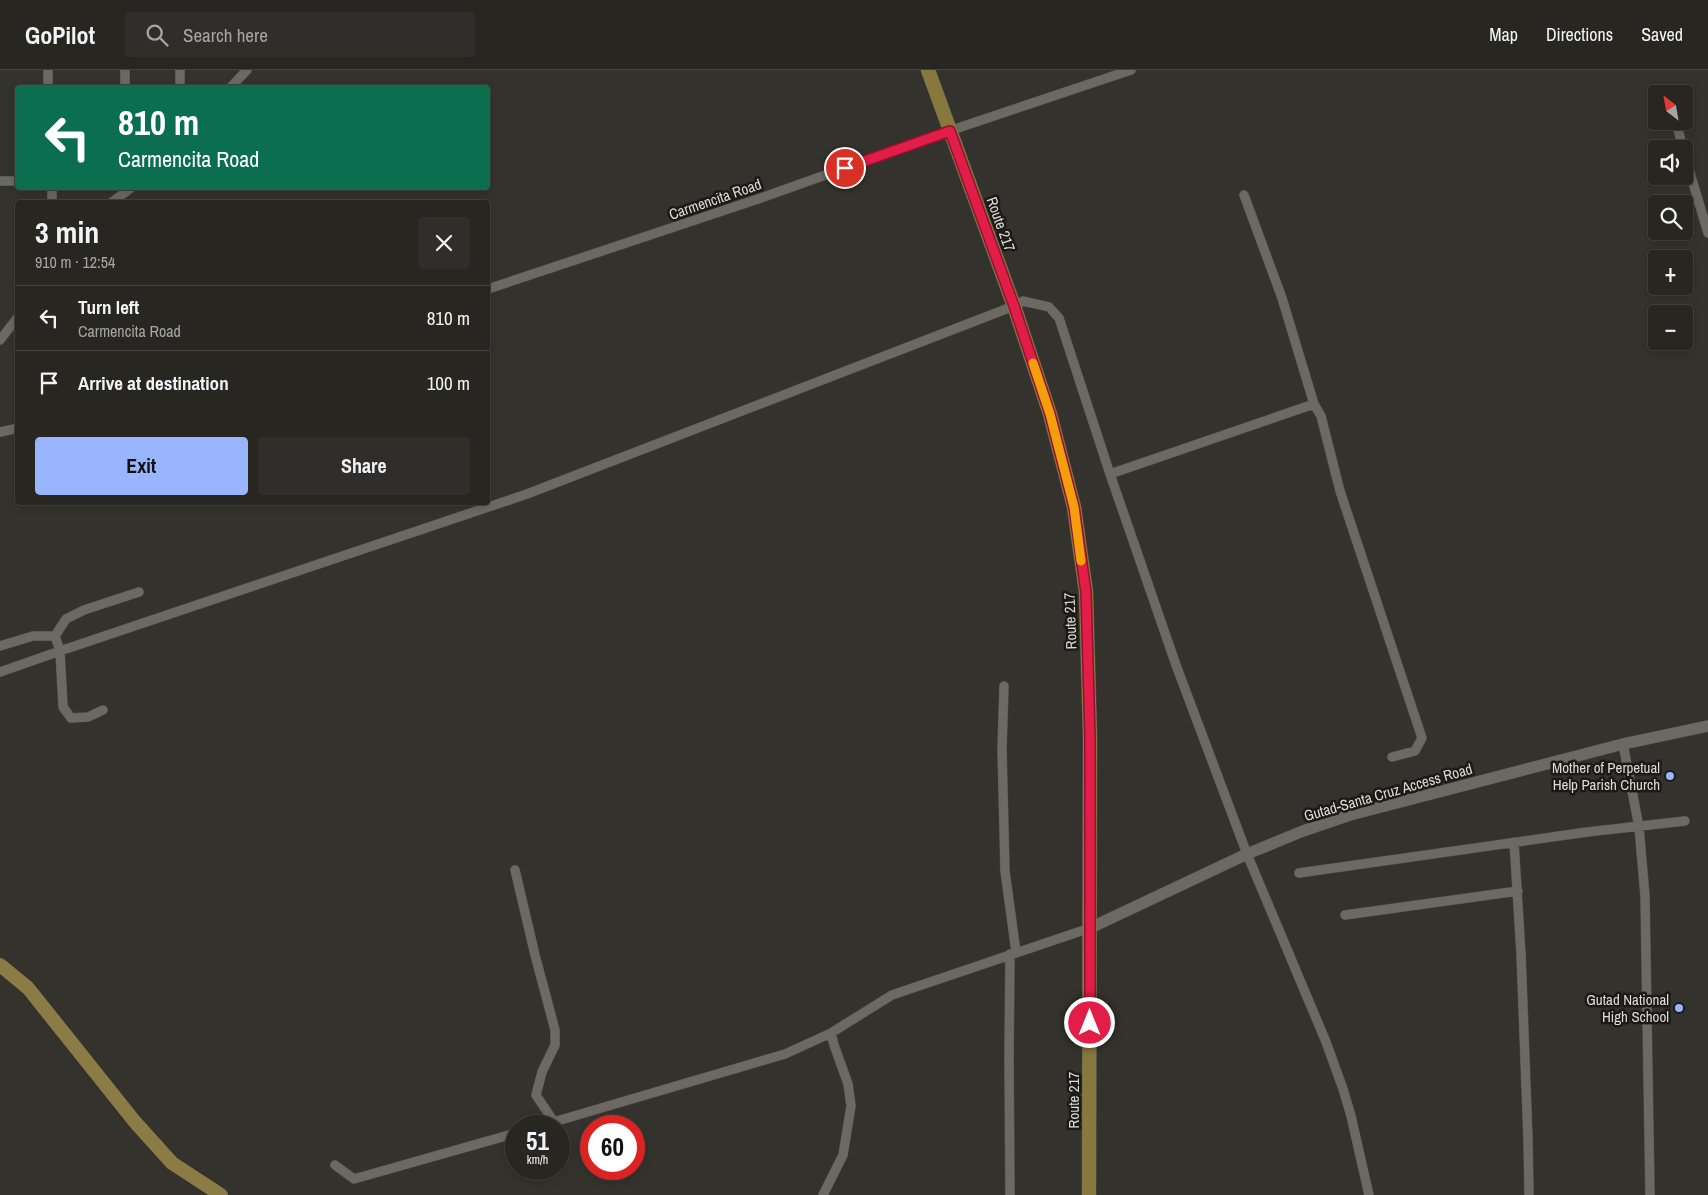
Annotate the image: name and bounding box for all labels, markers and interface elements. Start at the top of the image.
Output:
search box [125,12,475,57]
text: GoPilot [25,19,95,51]
icon: search [143,21,171,49]
text: Search here [183,22,268,48]
text: Map [1489,22,1518,47]
text: Directions [1546,22,1613,47]
text: Saved [1641,22,1683,47]
north arrow [1648,85,1692,130]
map controls [1648,85,1693,350]
text: 810 m [118,99,199,146]
icon: left [35,105,100,170]
button: sound [1648,140,1693,185]
text: Carmencita Road [118,144,259,174]
pin [824,147,866,189]
icon: arrive [831,154,859,182]
street label: Carmencita Road [666,173,764,225]
street label: Route 217 [981,194,1021,254]
button: search [1648,195,1693,240]
text: 3 min [35,212,99,252]
button: close [418,217,470,269]
button: + [1648,250,1693,295]
text: 910 m · 12:54 [35,251,115,273]
text: Turn left [78,294,139,320]
icon: left [35,304,63,332]
text: 810 m [427,305,470,331]
button: − [1648,305,1693,350]
text: Carmencita Road [78,320,181,342]
icon: arrive [35,369,63,397]
text: Arrive at destination [78,370,229,396]
text: 100 m [427,370,470,396]
button: Exit [35,437,248,495]
button: Share [258,437,470,495]
street label: Route 217 [1059,592,1081,650]
place label: Mother of Perpetual Help Parish Church [1552,757,1660,795]
street label: Gutad-Santa Cruz Access Road [1301,758,1475,826]
marker: Mother of Perpetual Help Parish Church [1664,770,1676,782]
place label: Gutad National High School [1586,989,1669,1027]
position arrow [1063,996,1115,1048]
marker: Gutad National High School [1673,1002,1685,1014]
street label: Route 217 [1063,1071,1084,1128]
speed limit sign: 60 [580,1115,645,1180]
text: 51 [526,1124,549,1158]
text: km/h [527,1152,548,1168]

